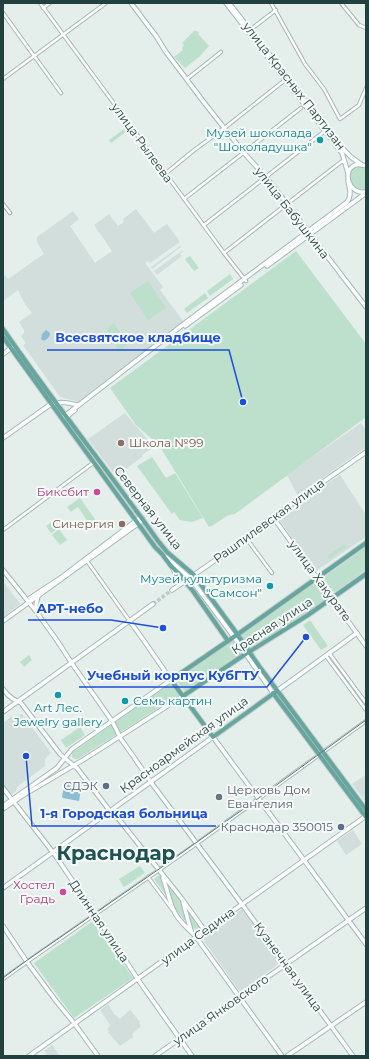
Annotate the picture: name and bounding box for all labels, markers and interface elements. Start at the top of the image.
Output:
street label: улица Красных Партизан [239,18,349,153]
street label: улица Рылеева [108,99,176,186]
place label: Музей шоколада "Шоколадушка" [206,125,312,154]
marker: Музей шоколада "Шоколадушка" [315,135,325,145]
street label: улица Бабушкина [251,163,333,262]
callout: Всесвятское кладбище [47,325,229,350]
text: Всесвятское кладбище [55,329,221,345]
place label: Школа №99 [129,435,204,450]
marker: Школа №99 [116,438,126,448]
street label: Северная улица [111,463,186,552]
street label: Рашпилевская улица [210,475,327,566]
place label: Биксбит [37,484,89,499]
marker: Биксбит [92,487,102,497]
place label: Синергия [52,516,114,531]
marker: Синергия [117,519,127,529]
street label: улица Хакурате [285,536,355,624]
place label: Музей культуризма "Самсон" [140,571,262,600]
marker: Музей культуризма "Самсон" [265,581,275,591]
street label: Красная улица [229,594,315,657]
callout: АРТ-небо [28,595,111,620]
text: АРТ-небо [37,600,104,616]
callout: Учебный корпус КубГТУ [79,662,267,687]
text: Учебный корпус КубГТУ [87,667,260,683]
marker: Art Лес. Jewelry gallery [53,690,63,700]
street label: Красноармейская улица [117,693,251,796]
place label: Семь картин [133,693,212,708]
marker: Семь картин [120,696,130,706]
place label: Art Лес. Jewelry gallery [13,700,103,729]
place label: СДЭК [63,778,99,793]
marker: СДЭК [101,781,111,791]
place label: Церковь Дом Евангелия [227,782,310,811]
marker: Церковь Дом Евангелия [214,792,224,802]
callout: 1-я Городская больница [32,801,216,826]
text: 1-я Городская больница [40,805,208,821]
place label: Краснодар 350015 [220,819,333,834]
marker: Краснодар 350015 [336,822,346,832]
district label: Краснодар [57,841,176,865]
place label: Хостел Градь [13,877,55,906]
street label: Длинная улица [66,877,133,965]
marker: Хостел Градь [58,887,68,897]
street label: улица Седина [157,904,237,968]
street label: Кузнечная улица [251,919,326,1014]
street label: улица Янковского [169,971,272,1049]

